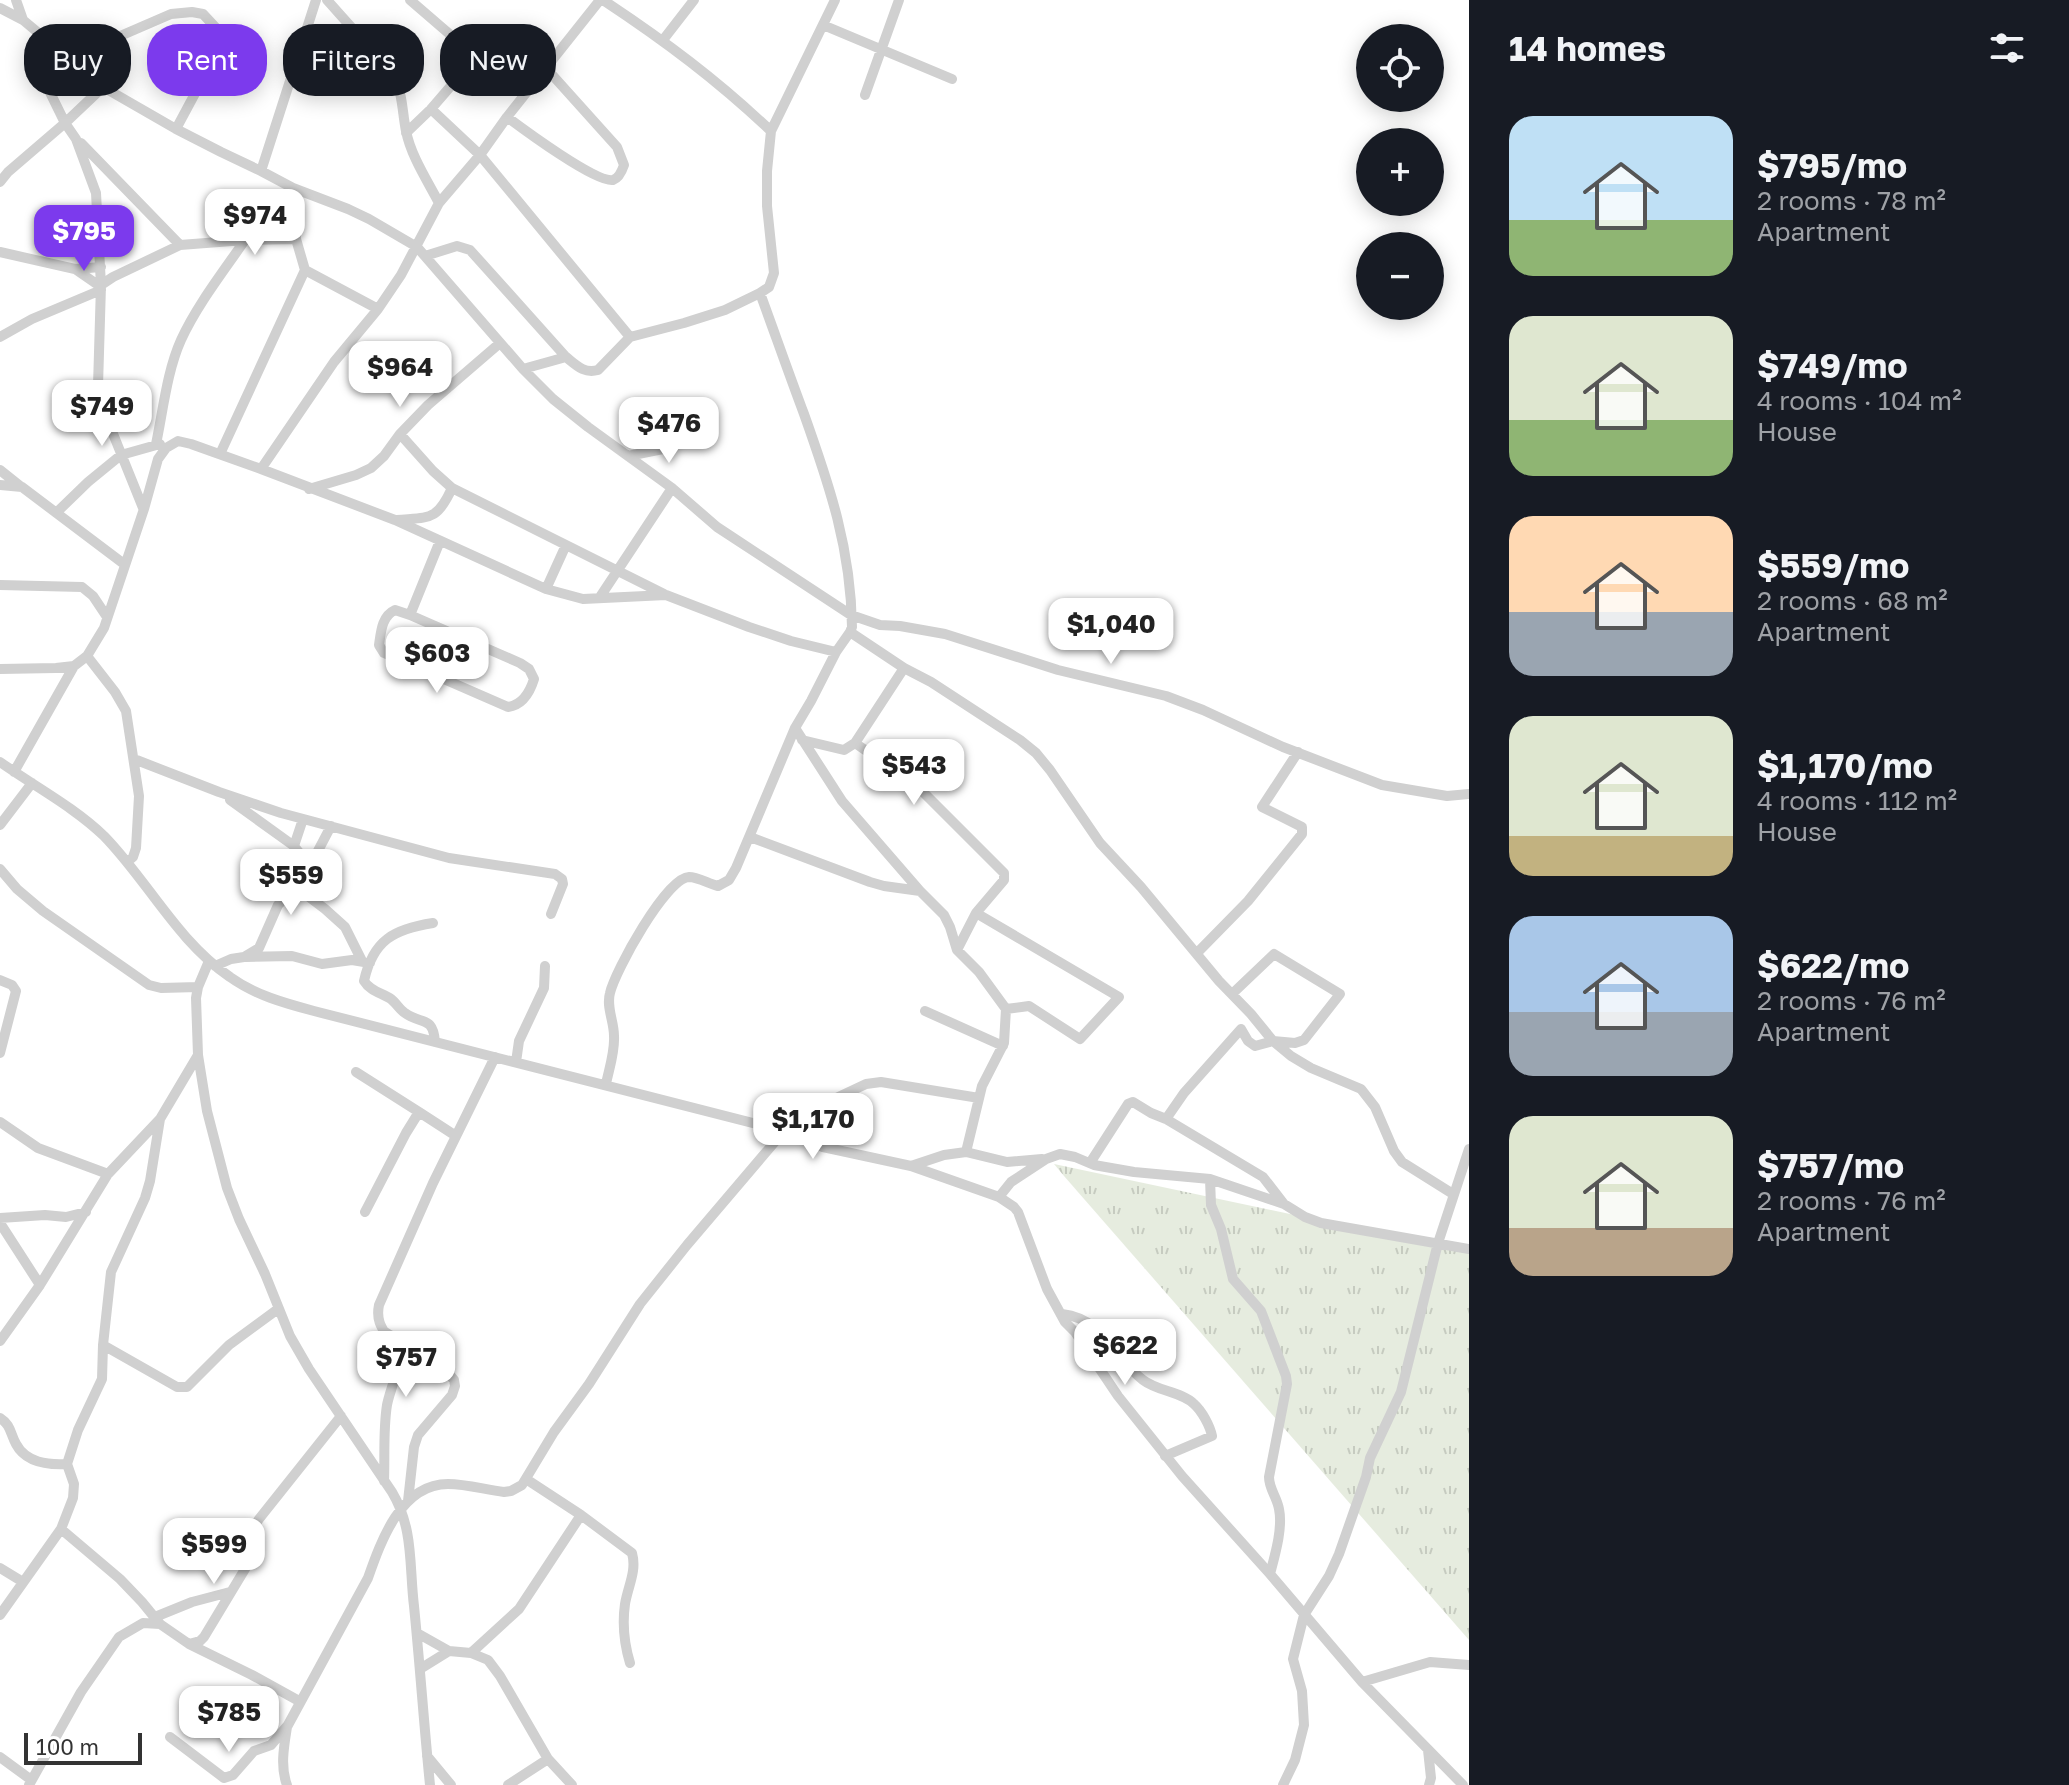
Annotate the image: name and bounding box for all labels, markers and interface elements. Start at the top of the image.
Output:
chip: Buy [24,24,131,96]
chip: Rent [147,24,267,96]
chip: Filters [283,24,424,96]
chip: New [440,24,556,96]
map controls [1356,24,1444,320]
button: locate [1356,24,1444,112]
icon: filters [1985,26,2029,70]
text: 14 homes [1509,28,1666,68]
button: + [1356,128,1444,216]
text: $795/mo [1757,145,1907,185]
icon: home [1573,148,1669,244]
text: 2 rooms · 78 m² [1757,185,1946,216]
pin: $974 [208,189,302,257]
text: $974 [223,199,287,230]
pin: $795 [37,205,131,273]
text: $795 [52,215,116,246]
text: Apartment [1757,216,1890,247]
button: − [1356,232,1444,320]
pin: $964 [353,341,447,409]
text: $749/mo [1757,345,1908,385]
icon: home [1573,348,1669,444]
text: $964 [367,351,433,382]
pin: $749 [55,380,149,448]
text: 4 rooms · 104 m² [1757,385,1962,416]
text: $749 [70,390,134,421]
pin: $476 [622,397,716,465]
text: $476 [637,407,701,438]
text: House [1757,416,1837,447]
text: $559/mo [1757,545,1909,585]
icon: home [1573,548,1669,644]
text: 2 rooms · 68 m² [1757,585,1948,616]
pin: $1,040 [1046,598,1176,666]
text: $1,040 [1066,608,1156,639]
text: Apartment [1757,616,1890,647]
pin: $603 [390,627,484,695]
text: $603 [404,637,470,668]
pin: $543 [867,739,961,807]
text: $1,170/mo [1757,745,1933,785]
icon: home [1573,748,1669,844]
text: $543 [881,749,947,780]
text: 4 rooms · 112 m² [1757,785,1957,816]
text: House [1757,816,1837,847]
pin: $559 [244,849,338,917]
text: $559 [258,859,324,890]
text: $622/mo [1757,945,1909,985]
icon: home [1573,948,1669,1044]
text: 2 rooms · 76 m² [1757,985,1946,1016]
text: Apartment [1757,1016,1890,1047]
pin: $1,170 [748,1093,878,1161]
text: $1,170 [771,1103,855,1134]
text: $757/mo [1757,1145,1904,1185]
icon: home [1573,1148,1669,1244]
text: 2 rooms · 76 m² [1757,1185,1946,1216]
text: Apartment [1757,1216,1890,1247]
pin: $622 [1078,1319,1172,1387]
text: $622 [1092,1329,1158,1360]
pin: $757 [359,1331,453,1399]
text: $757 [375,1341,437,1372]
pin: $599 [167,1518,261,1586]
text: $599 [181,1528,247,1559]
pin: $785 [182,1686,276,1754]
text: $785 [197,1696,261,1727]
scale bar [24,1729,142,1765]
text: 100 m [36,1733,99,1760]

